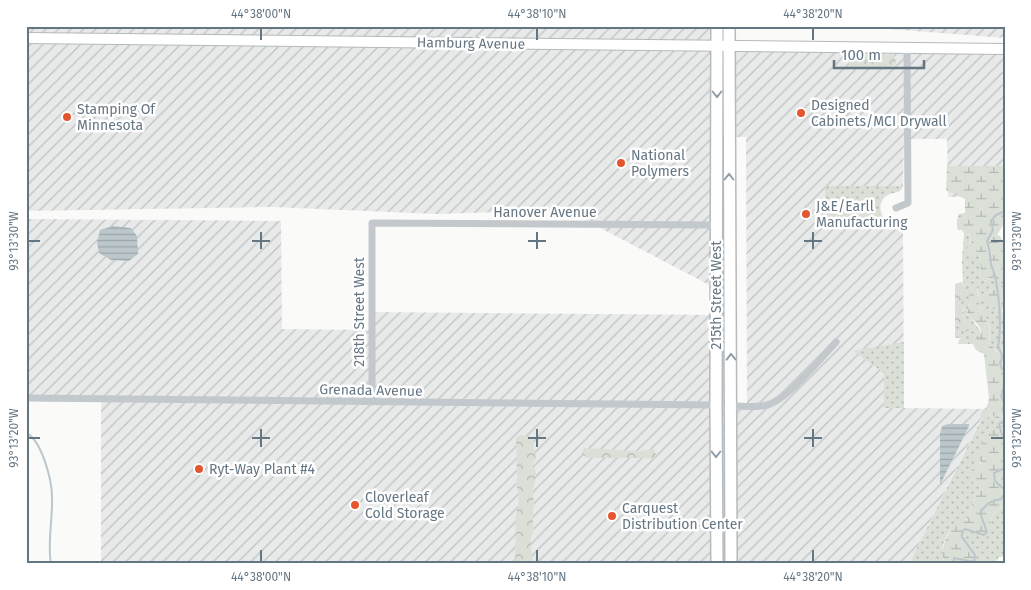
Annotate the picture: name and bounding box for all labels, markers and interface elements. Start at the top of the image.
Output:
text: 44°38'00"N [231,7,291,21]
text: 44°38'10"N [508,7,566,21]
text: 44°38'20"N [783,7,843,21]
street label: Hamburg Avenue [417,34,525,53]
scale bar [834,38,924,70]
text: 100 m [841,46,881,64]
one-way arrow [712,90,722,98]
place label: Designed Cabinets/MCI Drywall [811,97,947,130]
place label: Stamping Of Minnesota [77,101,156,134]
marker: Designed Cabinets/MCI Drywall [795,107,807,119]
marker: Stamping Of Minnesota [61,111,73,123]
place label: National Polymers [631,147,690,180]
marker: National Polymers [615,157,627,169]
one-way arrow [724,173,734,181]
place label: J&E/Earll Manufacturing [816,198,908,231]
street label: Hanover Avenue [493,204,597,221]
marker: J&E/Earll Manufacturing [800,208,812,220]
text: 93°13'30"W [7,211,21,271]
text: 93°13'30"W [1010,211,1024,271]
street label: 215th Street West [708,240,725,349]
street label: 218th Street West [351,256,368,367]
one-way arrow [726,353,736,361]
street label: Grenada Avenue [319,381,423,400]
text: 93°13'20"W [7,408,21,468]
text: 93°13'20"W [1010,408,1024,468]
one-way arrow [711,450,721,458]
place label: Ryt-Way Plant #4 [209,461,316,478]
marker: Ryt-Way Plant #4 [193,463,205,475]
place label: Cloverleaf Cold Storage [365,489,445,522]
marker: Cloverleaf Cold Storage [349,499,361,511]
place label: Carquest Distribution Center [622,500,743,533]
marker: Carquest Distribution Center [606,510,618,522]
text: 44°38'00"N [231,570,291,584]
text: 44°38'10"N [508,570,566,584]
text: 44°38'20"N [783,570,843,584]

